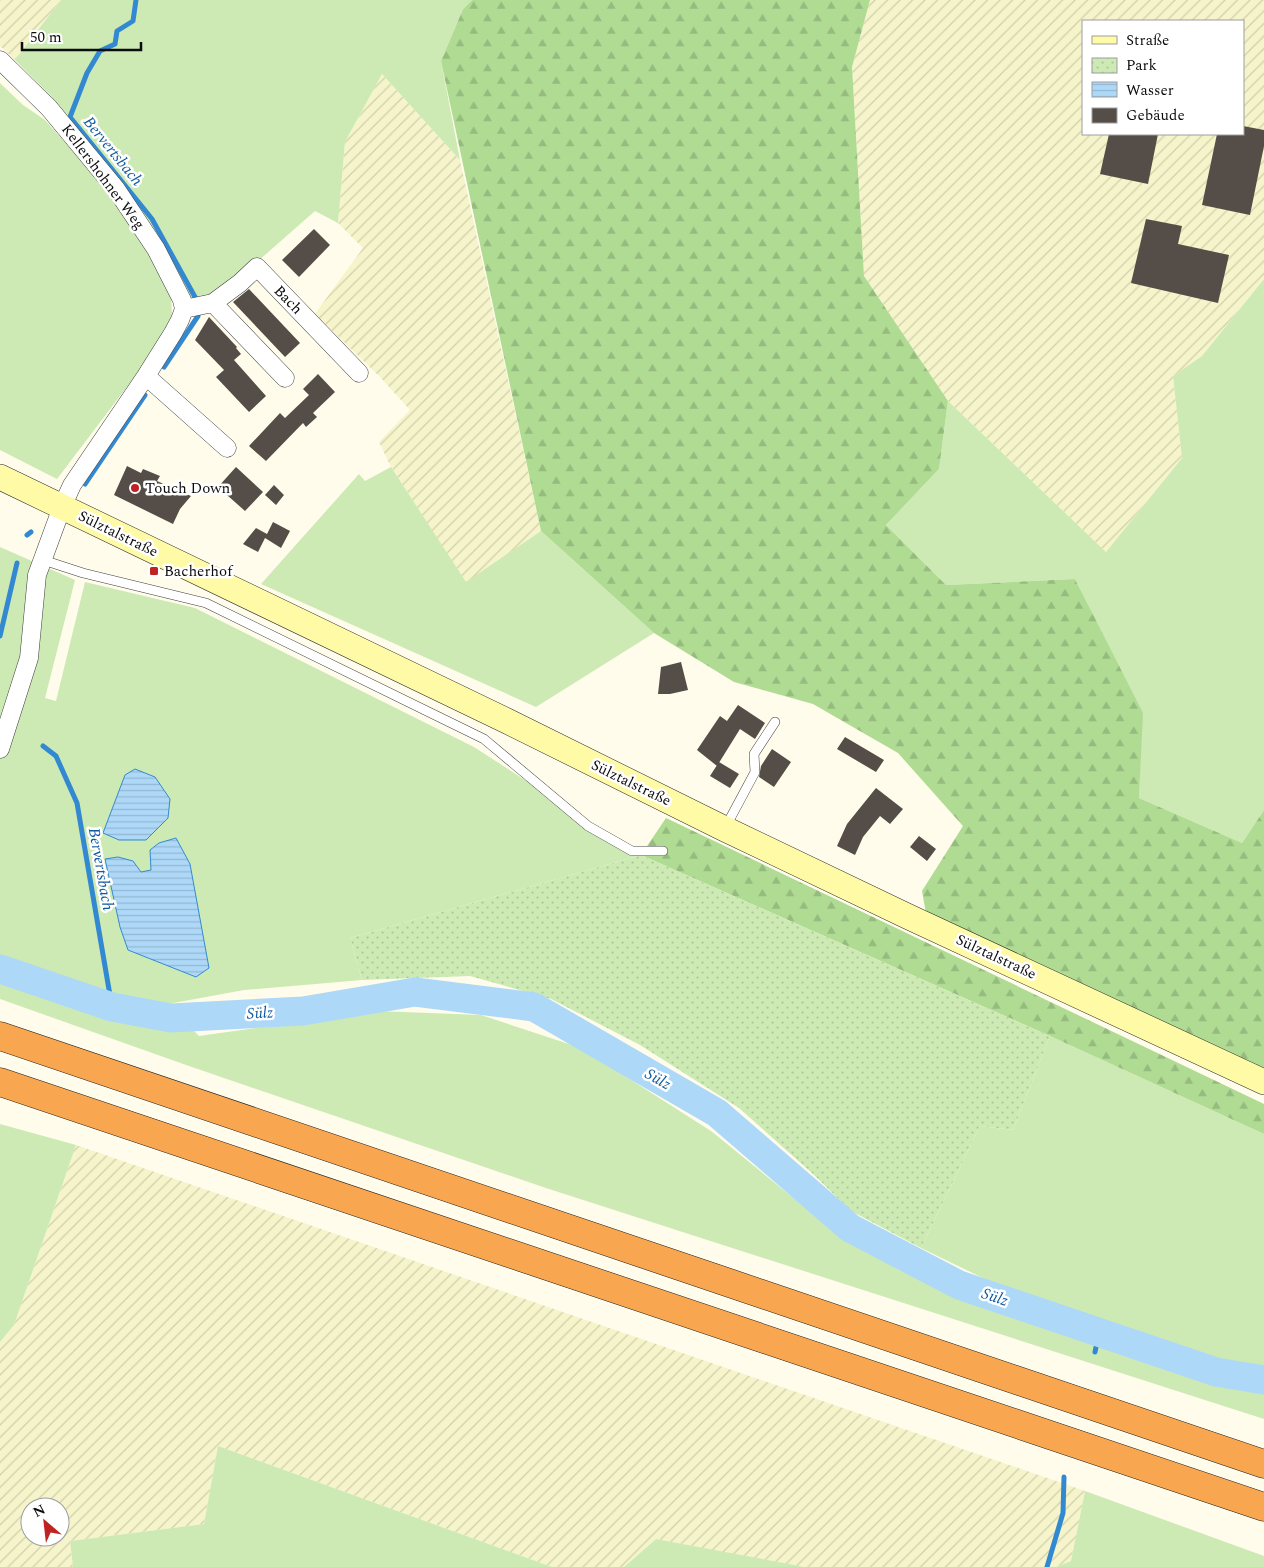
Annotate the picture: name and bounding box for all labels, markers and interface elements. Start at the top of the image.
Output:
scale bar [22,20,141,52]
legend [1082,20,1244,135]
text: 50 m [30,26,62,49]
text: Straße [1126,29,1169,52]
text: Park [1126,54,1157,77]
text: Wasser [1126,79,1174,102]
text: Gebäude [1126,104,1185,127]
water label: Bervertsbach [77,111,149,191]
street label: Kellershohner Weg [55,119,151,235]
street label: Bach [268,280,308,320]
place label: Touch Down [145,477,231,500]
marker: Touch Down [129,482,141,494]
street label: Sülztalstraße [74,505,162,563]
place label: Bacherhof [164,560,234,583]
marker: Bacherhof [148,565,160,577]
street label: Sülztalstraße [587,754,675,812]
water label: Bervertsbach [82,826,120,912]
street label: Sülztalstraße [952,928,1040,986]
water label: Sülz [246,1000,274,1026]
water label: Sülz [640,1062,676,1096]
water label: Sülz [979,1281,1011,1313]
north arrow [20,1497,70,1547]
text: N [29,1499,49,1523]

